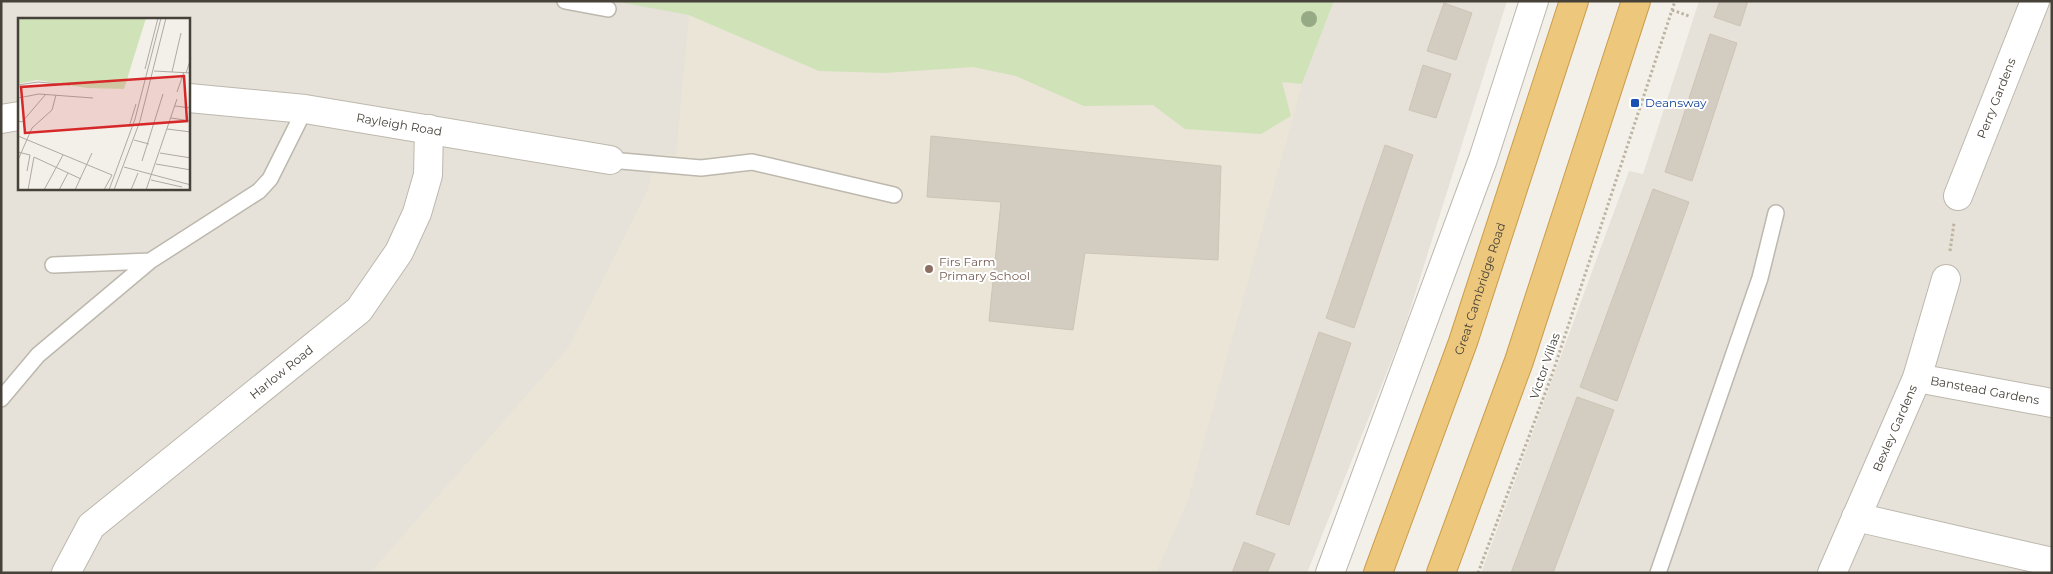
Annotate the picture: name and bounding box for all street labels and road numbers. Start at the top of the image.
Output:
street label: Perry Gardens [1973,56,2019,141]
street label: Rayleigh Road [355,110,443,139]
street label: Great Cambridge Road [1451,220,1508,357]
street label: Victor Villas [1526,331,1563,401]
street label: Harlow Road [246,342,316,402]
street label: Banstead Gardens [1929,373,2041,408]
street label: Bexley Gardens [1869,382,1920,474]

